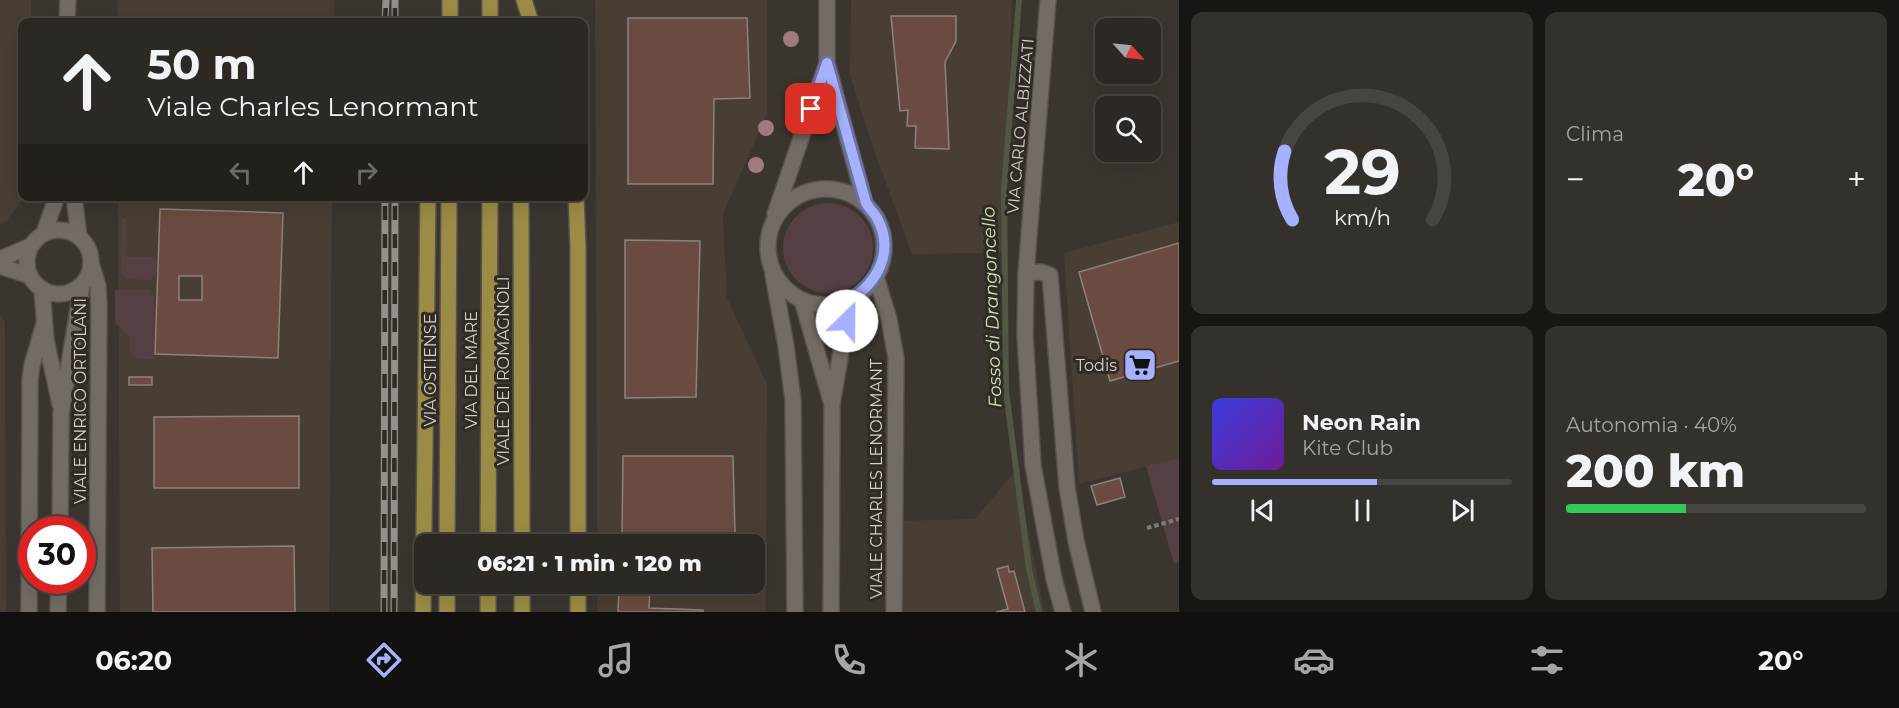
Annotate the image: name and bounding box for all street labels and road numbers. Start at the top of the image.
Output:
street label: VIA CARLO ALBIZZATI [1003,38,1038,214]
street label: VIALE DEI ROMAGNOLI [494,276,513,466]
street label: VIALE ENRICO ORTOLANI [71,298,90,504]
street label: VIA DEL MARE [462,311,481,429]
street label: VIA OSTIENSE [421,314,440,426]
street label: VIALE CHARLES LENORMANT [867,358,886,599]

